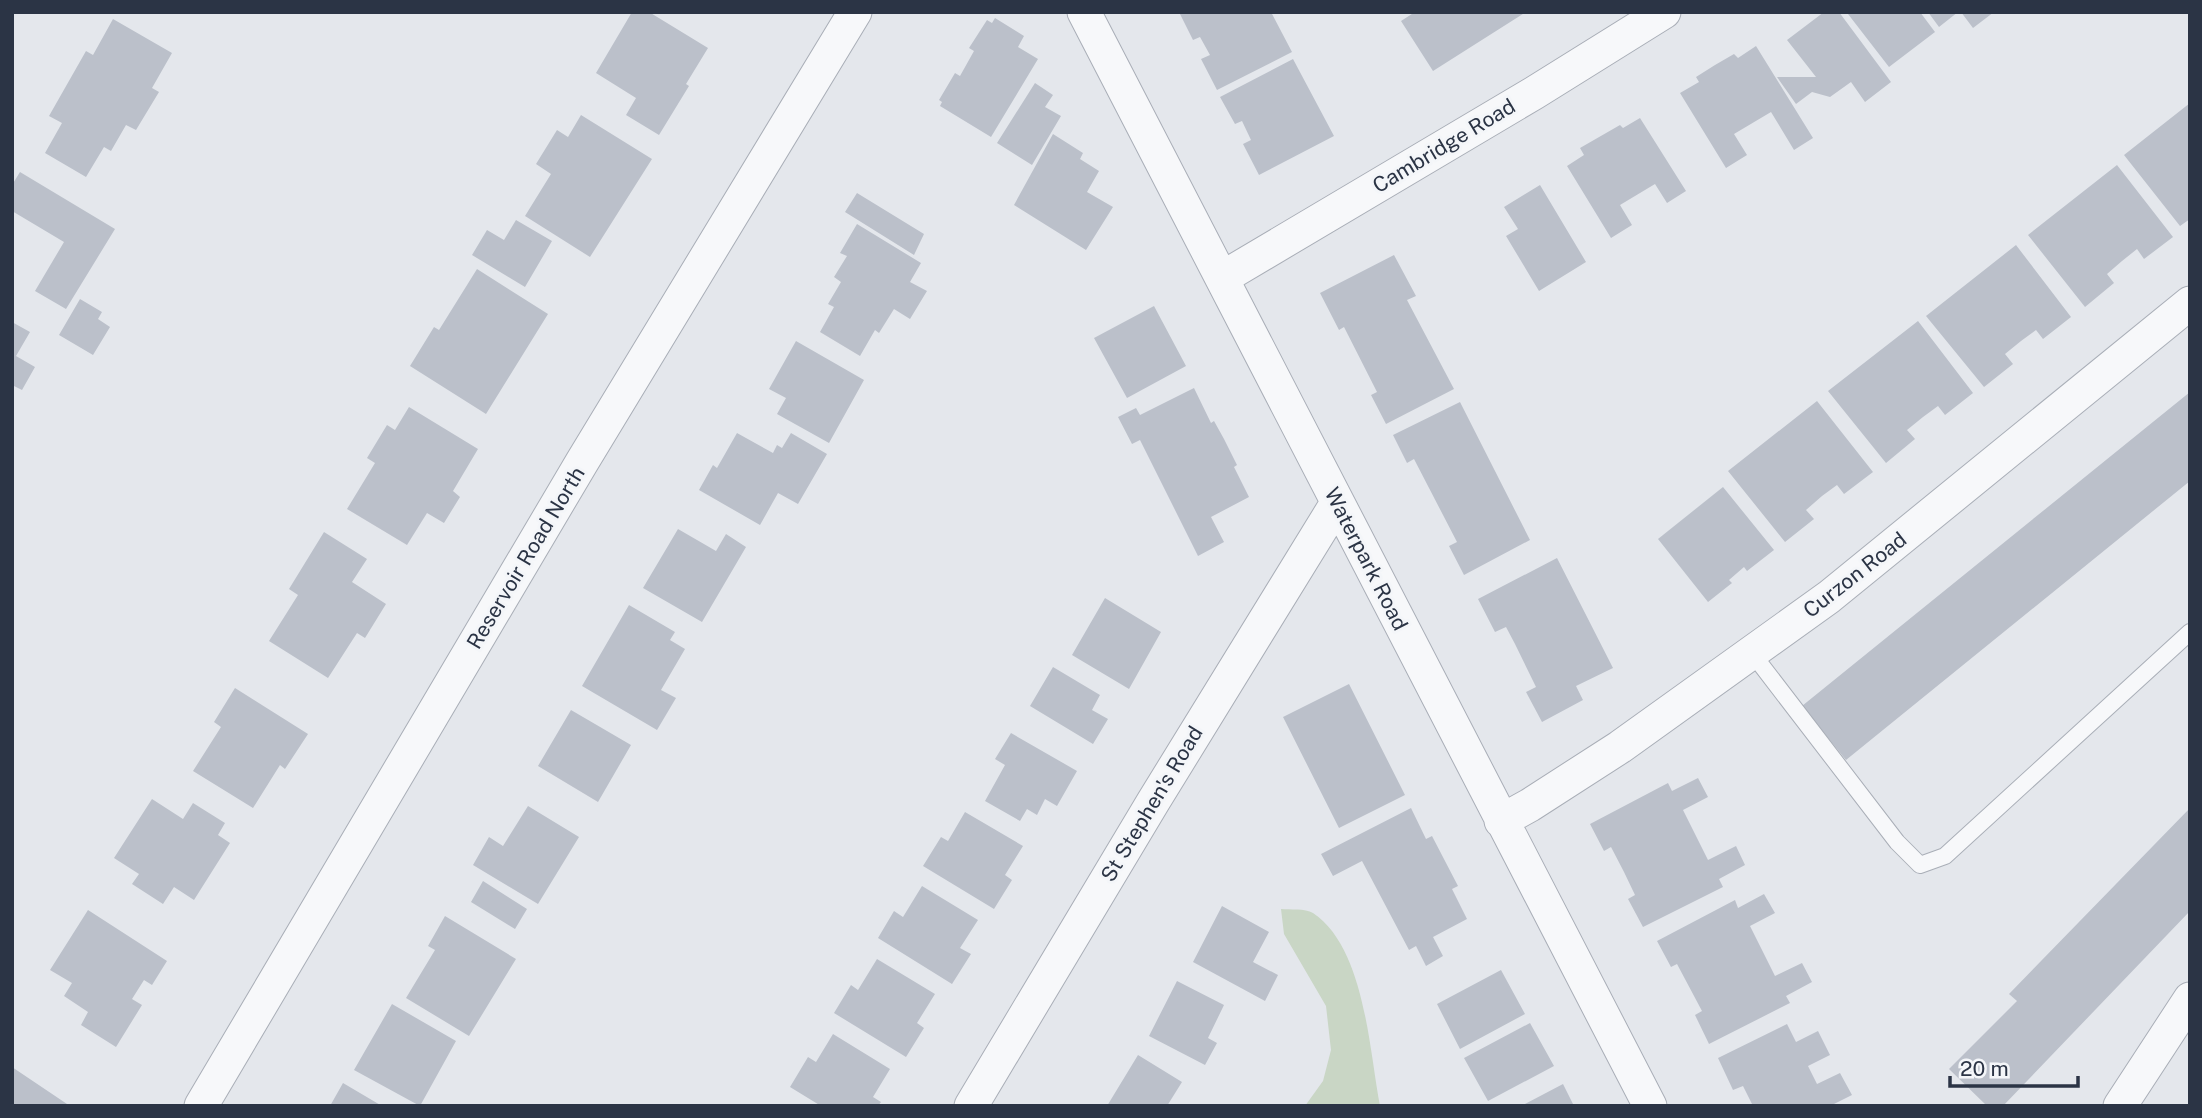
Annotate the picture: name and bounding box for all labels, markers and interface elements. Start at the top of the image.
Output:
street label: Cambridge Road [1368,93,1520,198]
street label: Reservoir Road North [461,462,590,653]
street label: Waterpark Road [1320,483,1413,634]
street label: Curzon Road [1798,527,1911,623]
street label: St Stephen's Road [1095,721,1208,886]
scale bar [1950,1044,2078,1088]
text: 20 m [1960,1056,2009,1081]

